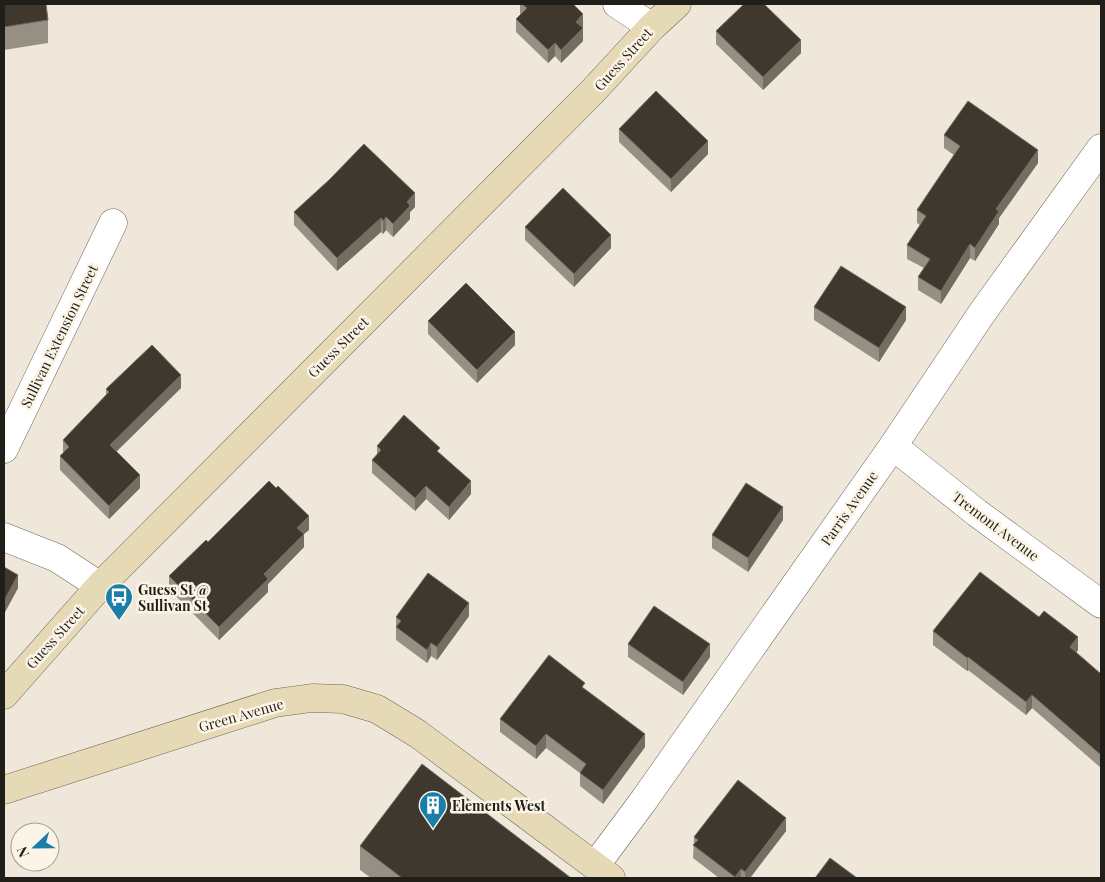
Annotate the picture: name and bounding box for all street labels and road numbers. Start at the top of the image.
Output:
street label: Guess Street [590,23,657,95]
street label: Sullivan Extension Street [16,260,102,411]
street label: Guess Street [303,312,373,382]
street label: Parris Avenue [816,467,882,549]
street label: Tremont Avenue [949,487,1043,565]
street label: Guess Street [22,601,89,673]
street label: Green Avenue [196,694,286,736]

